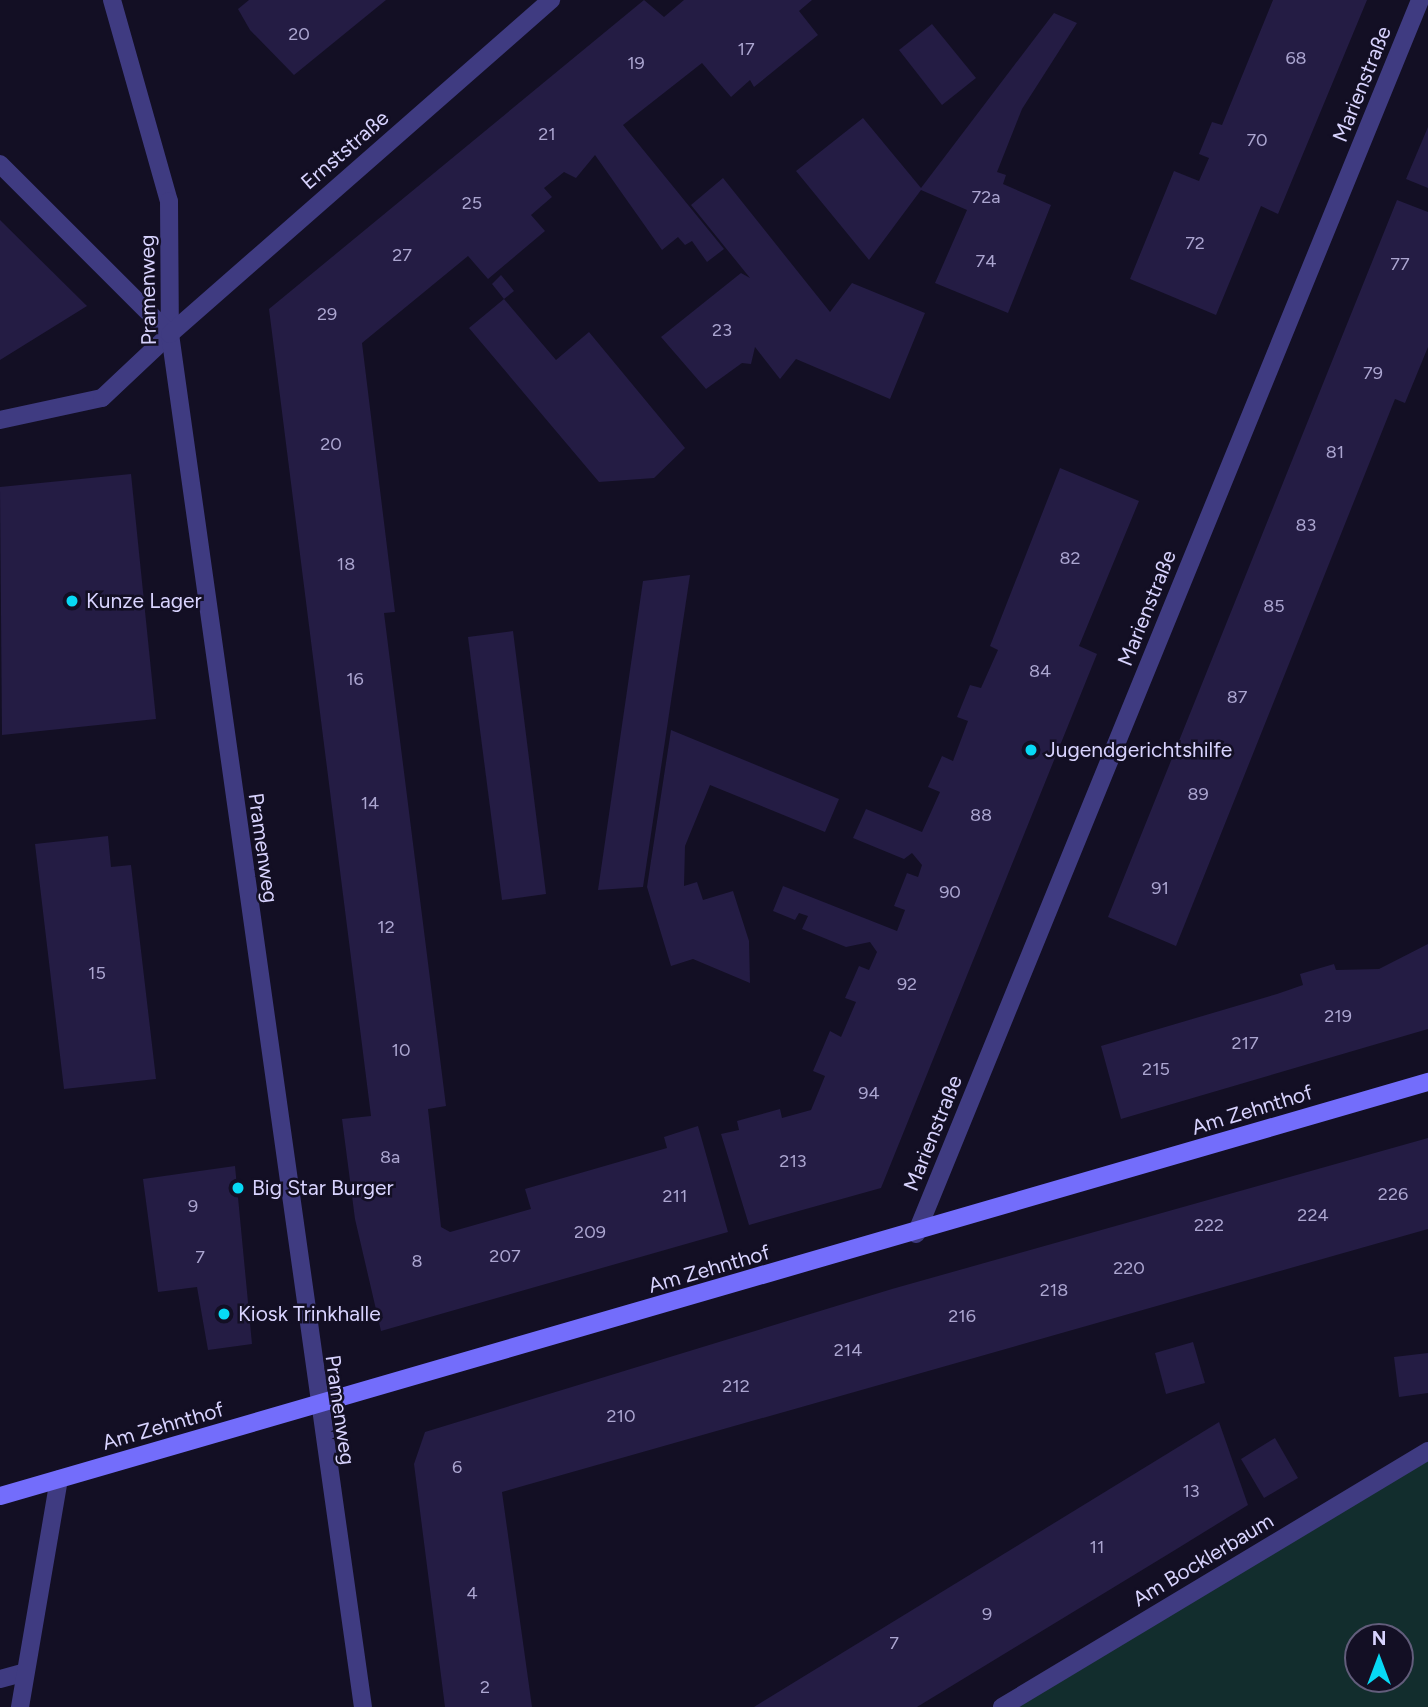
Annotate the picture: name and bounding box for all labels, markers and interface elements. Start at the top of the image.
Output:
house number: 20 [288,23,310,45]
street label: Marienstraße [1327,23,1397,145]
house number: 17 [737,38,755,60]
house number: 68 [1285,47,1307,69]
house number: 19 [627,52,645,74]
street label: Ernststraße [296,105,394,195]
house number: 21 [538,123,556,145]
house number: 70 [1246,129,1268,151]
house number: 72a [972,186,1000,208]
house number: 25 [462,192,482,214]
house number: 72 [1185,232,1205,254]
street label: Pramenweg [134,234,162,346]
house number: 27 [392,244,412,266]
house number: 74 [976,250,996,272]
house number: 77 [1390,253,1410,275]
house number: 29 [317,303,337,325]
house number: 23 [712,319,732,341]
house number: 79 [1363,362,1383,384]
house number: 20 [320,433,342,455]
house number: 81 [1326,441,1344,463]
house number: 83 [1296,514,1316,536]
house number: 82 [1059,547,1081,569]
street label: Marienstraße [1112,547,1182,669]
house number: 18 [337,553,355,575]
place label: Kunze Lager [86,588,202,614]
marker: Kunze Lager [64,593,80,609]
house number: 85 [1263,595,1285,617]
house number: 84 [1029,660,1051,682]
house number: 16 [346,668,364,690]
house number: 87 [1227,686,1247,708]
place label: Jugendgerichtshilfe [1045,737,1232,763]
marker: Jugendgerichtshilfe [1023,742,1039,758]
house number: 89 [1187,783,1209,805]
street label: Pramenweg [243,791,283,905]
house number: 14 [361,792,379,814]
house number: 88 [970,804,992,826]
house number: 91 [1151,877,1169,899]
house number: 90 [939,881,961,903]
house number: 12 [377,916,395,938]
house number: 15 [88,962,106,984]
house number: 92 [897,973,917,995]
house number: 219 [1324,1005,1352,1027]
house number: 217 [1231,1032,1259,1054]
house number: 10 [392,1039,410,1061]
house number: 215 [1142,1058,1170,1080]
street label: Marienstraße [898,1072,968,1194]
street label: Am Zehnthof [1188,1080,1316,1140]
house number: 94 [858,1082,880,1104]
house number: 8a [380,1146,400,1168]
house number: 213 [779,1150,807,1172]
place label: Big Star Burger [252,1175,394,1201]
marker: Big Star Burger [230,1180,246,1196]
house number: 226 [1378,1183,1408,1205]
house number: 211 [663,1185,687,1207]
house number: 9 [188,1195,198,1217]
house number: 224 [1297,1204,1329,1226]
house number: 222 [1194,1214,1224,1236]
house number: 209 [574,1221,606,1243]
street label: Am Zehnthof [645,1240,773,1298]
house number: 207 [489,1245,521,1267]
house number: 7 [195,1246,205,1268]
house number: 8 [411,1250,423,1272]
house number: 220 [1113,1257,1145,1279]
house number: 218 [1040,1279,1068,1301]
place label: Kiosk Trinkhalle [238,1301,381,1327]
house number: 216 [948,1305,976,1327]
marker: Kiosk Trinkhalle [216,1306,232,1322]
house number: 214 [834,1339,862,1361]
street label: Pramenweg [320,1353,360,1467]
house number: 212 [722,1375,750,1397]
street label: Am Zehnthof [99,1397,227,1455]
house number: 210 [606,1405,636,1427]
house number: 6 [452,1456,462,1478]
house number: 13 [1182,1480,1200,1502]
street label: Am Bocklerbaum [1128,1508,1278,1612]
house number: 11 [1090,1536,1104,1558]
house number: 4 [466,1582,478,1604]
house number: 9 [982,1603,992,1625]
north arrow [1344,1623,1414,1693]
text: N [1372,1627,1386,1650]
house number: 7 [889,1632,899,1654]
house number: 2 [480,1676,490,1698]

